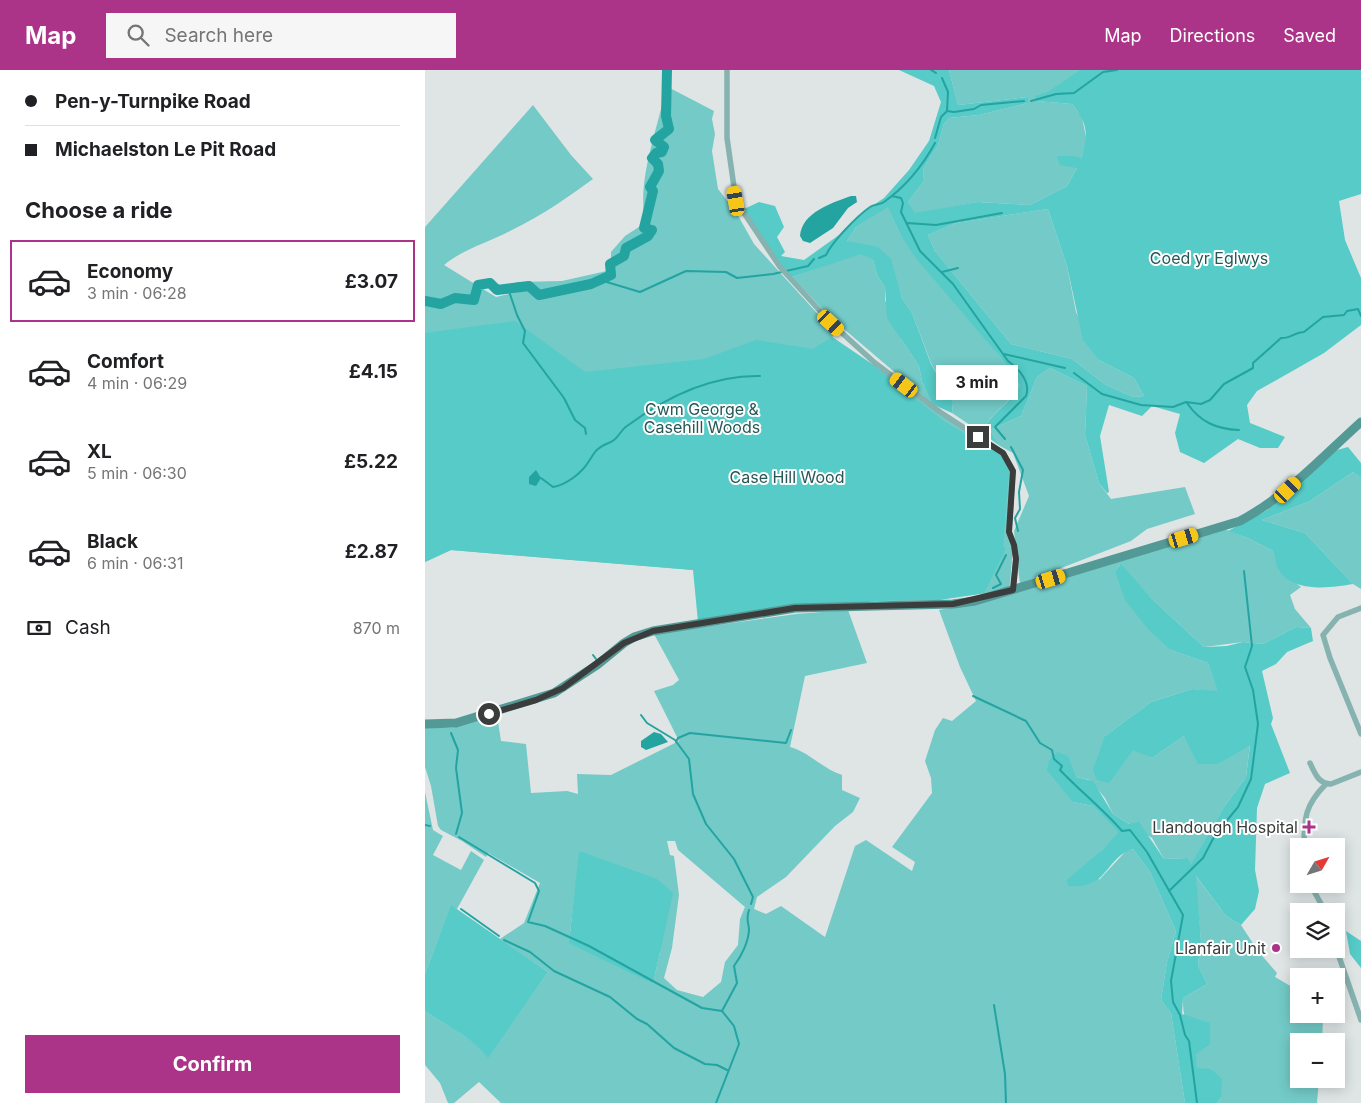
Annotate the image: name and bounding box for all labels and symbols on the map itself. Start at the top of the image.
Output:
car [726,185,745,217]
park label: Coed yr Eglwys [1150,248,1268,268]
car [814,307,847,339]
callout: 3 min [937,364,1019,400]
car [887,370,920,400]
park label: Cwm George & Casehill Woods [644,399,760,437]
route end [967,426,989,448]
park label: Case Hill Wood [730,467,844,487]
car [1272,474,1304,506]
car [1167,526,1200,550]
car [1034,567,1067,591]
route start [478,703,500,725]
place label: Llandough Hospital [1152,817,1298,837]
marker: Llandough Hospital [1302,820,1316,834]
north arrow [1290,838,1345,892]
place label: Llanfair Unit [1175,938,1266,958]
marker: Llanfair Unit [1270,942,1282,954]

